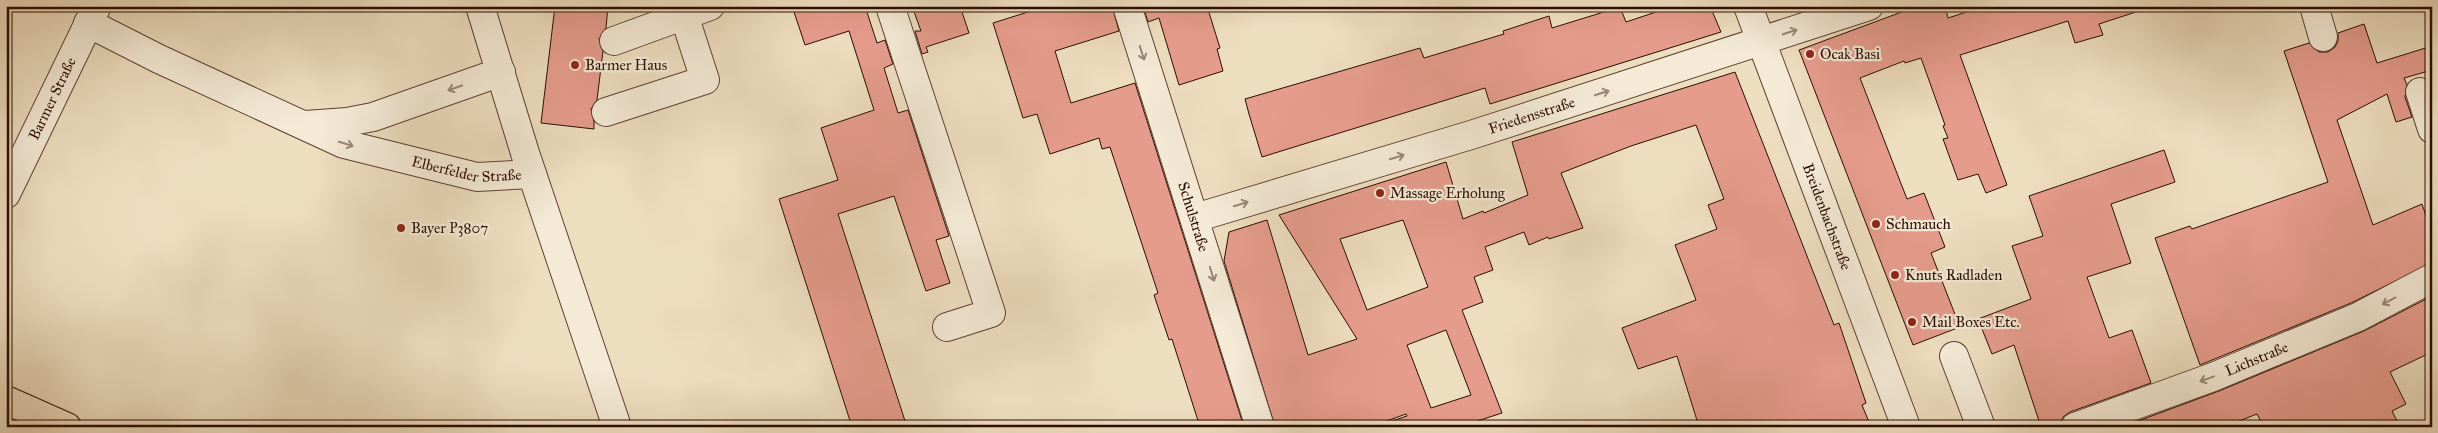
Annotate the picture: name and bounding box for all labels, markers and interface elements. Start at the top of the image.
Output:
one-way arrow [1782,26,1798,36]
one-way arrow [1138,44,1147,60]
place label: Ocak Basi [1820,45,1880,63]
marker: Ocak Basi [1804,48,1816,60]
street label: Barmer Straße [25,54,80,143]
place label: Barmer Haus [585,56,667,74]
marker: Barmer Haus [569,59,581,71]
one-way arrow [448,84,463,93]
one-way arrow [1594,87,1610,97]
street label: Friedensstraße [1486,93,1577,138]
one-way arrow [338,139,354,149]
street label: Elberfelder Straße [410,152,522,186]
one-way arrow [1389,152,1405,162]
street label: Breidenbachstraße [1799,161,1855,273]
street label: Schulstraße [1174,180,1213,254]
place label: Massage Erholung [1390,184,1506,202]
marker: Massage Erholung [1374,187,1386,199]
one-way arrow [1233,199,1249,209]
place label: Schmauch [1886,215,1952,233]
marker: Schmauch [1870,218,1882,230]
place label: Bayer P3807 [411,219,488,237]
marker: Bayer P3807 [395,222,407,234]
one-way arrow [1208,266,1218,282]
place label: Knuts Radladen [1905,266,2002,284]
marker: Knuts Radladen [1889,269,1901,281]
one-way arrow [2381,296,2396,306]
place label: Mail Boxes Etc. [1922,313,2020,331]
marker: Mail Boxes Etc. [1906,316,1918,328]
street label: Lichstraße [2222,338,2291,380]
one-way arrow [2200,375,2216,384]

